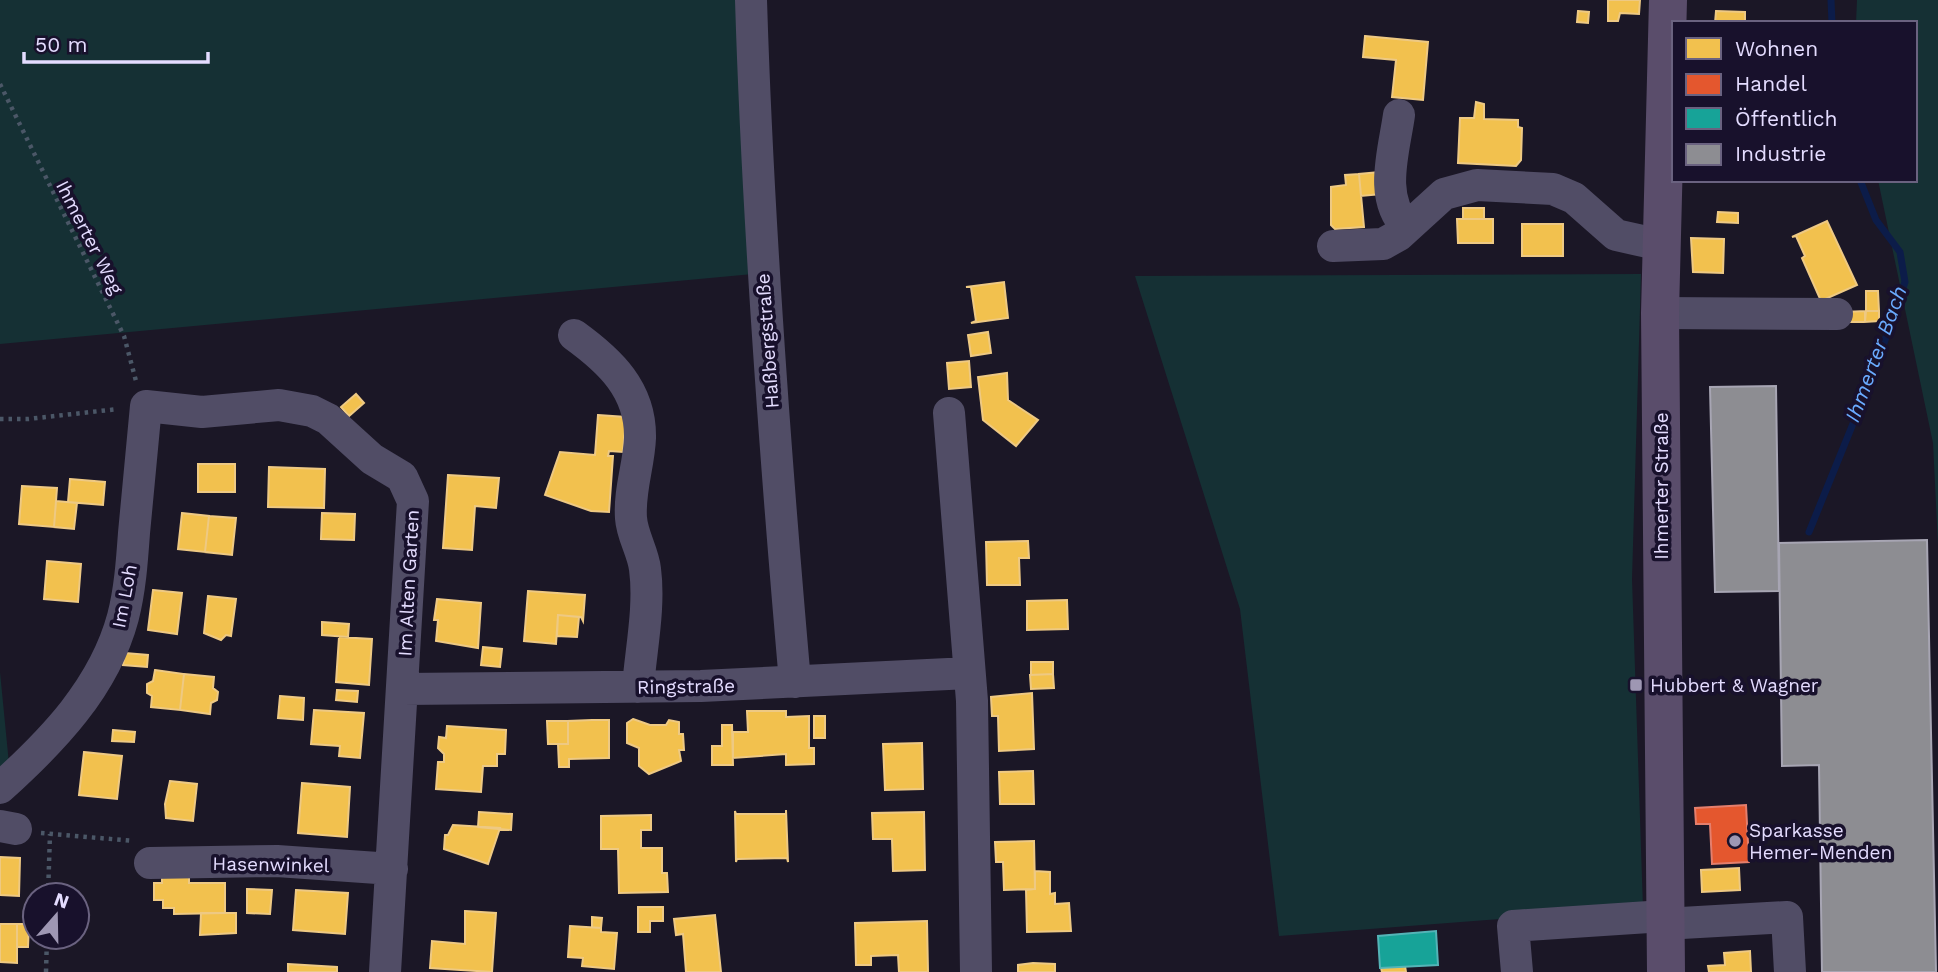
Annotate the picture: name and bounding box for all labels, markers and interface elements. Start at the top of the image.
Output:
scale bar [24,21,208,65]
legend [1672,21,1917,182]
text: 50 m [35,32,87,57]
text: Wohnen [1735,36,1818,61]
text: Handel [1735,71,1807,96]
text: Öffentlich [1735,106,1837,131]
text: Industrie [1735,141,1826,166]
street label: Ihmerter Weg [51,177,128,299]
street label: Haßbergstraße [751,273,784,409]
water label: Ihmerter Bach [1839,282,1912,425]
street label: Ihmerter Straße [1650,412,1673,560]
street label: Im Alten Garten [393,509,424,657]
street label: Im Loh [107,562,142,630]
street label: Ringstraße [637,674,735,699]
place label: Hubbert & Wagner [1650,674,1819,697]
marker: Hubbert & Wagner [1628,677,1644,693]
place label: Sparkasse Hemer-Menden [1749,819,1892,864]
marker: Sparkasse Hemer-Menden [1727,833,1743,849]
street label: Hasenwinkel [212,852,330,877]
north arrow [21,881,91,951]
text: N [51,887,72,914]

